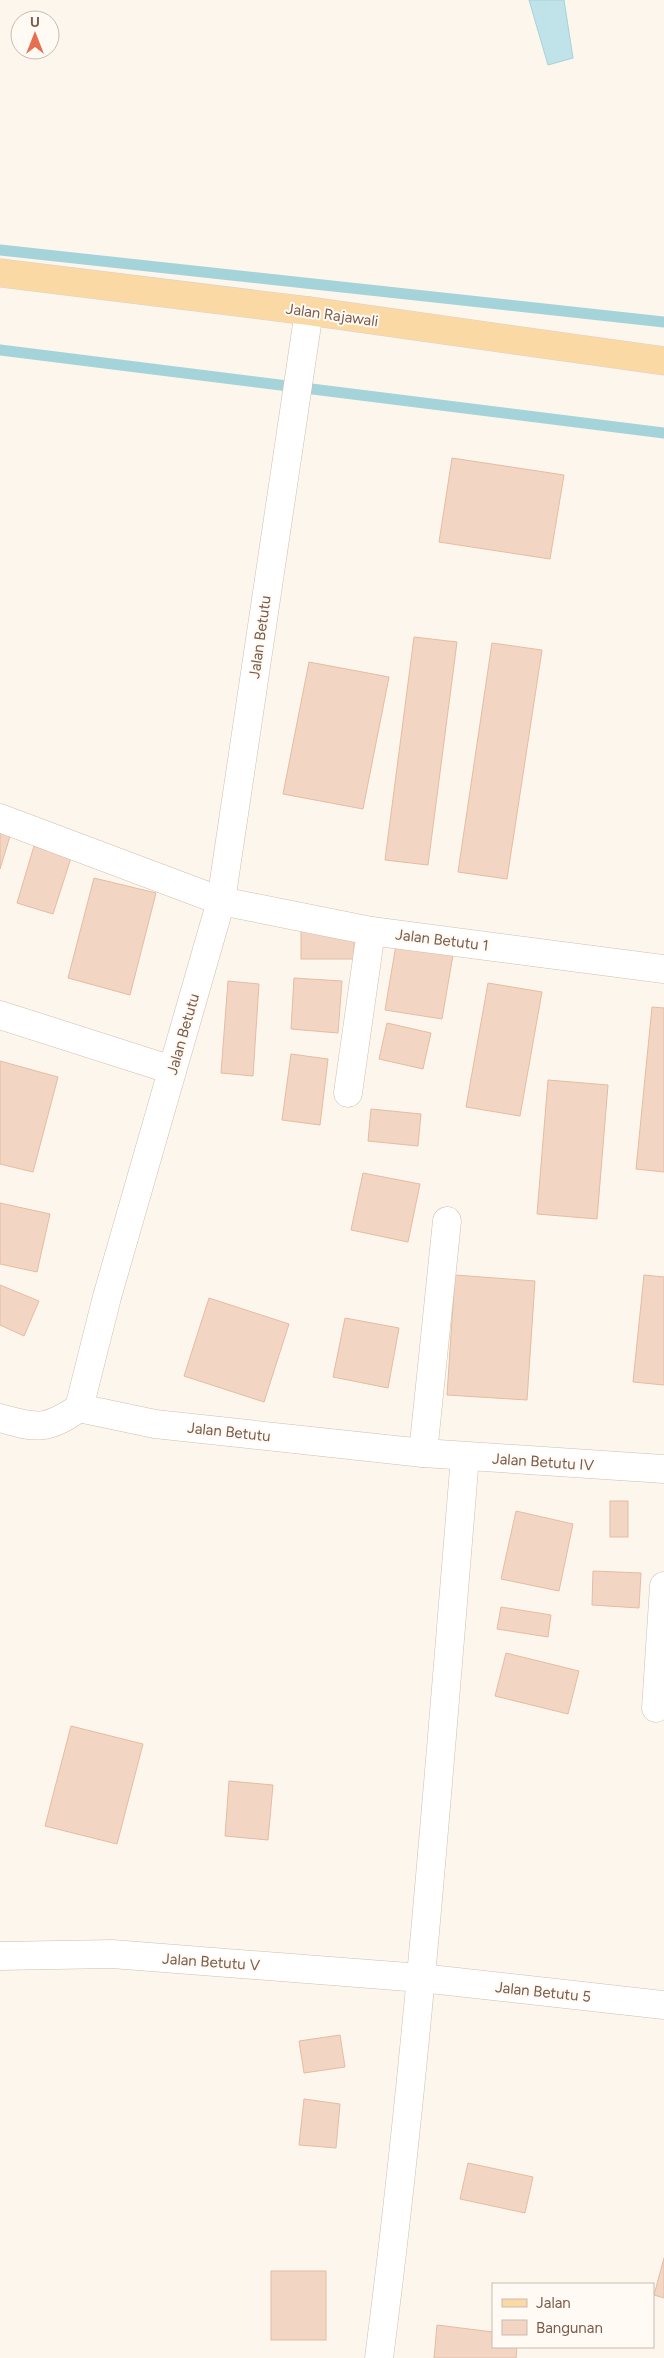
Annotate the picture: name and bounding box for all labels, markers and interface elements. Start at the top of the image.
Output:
north arrow [10,10,60,60]
text: U [30,14,40,31]
street label: Jalan Rajawali [285,300,379,330]
street label: Jalan Betutu [245,594,275,680]
street label: Jalan Betutu 1 [394,925,490,955]
street label: Jalan Betutu [163,991,203,1077]
street label: Jalan Betutu [186,1419,272,1445]
street label: Jalan Betutu IV [491,1449,595,1475]
street label: Jalan Betutu V [162,1950,261,1974]
street label: Jalan Betutu 5 [494,1978,592,2006]
legend [492,2283,654,2348]
text: Jalan [536,2294,571,2312]
text: Bangunan [536,2319,603,2337]

